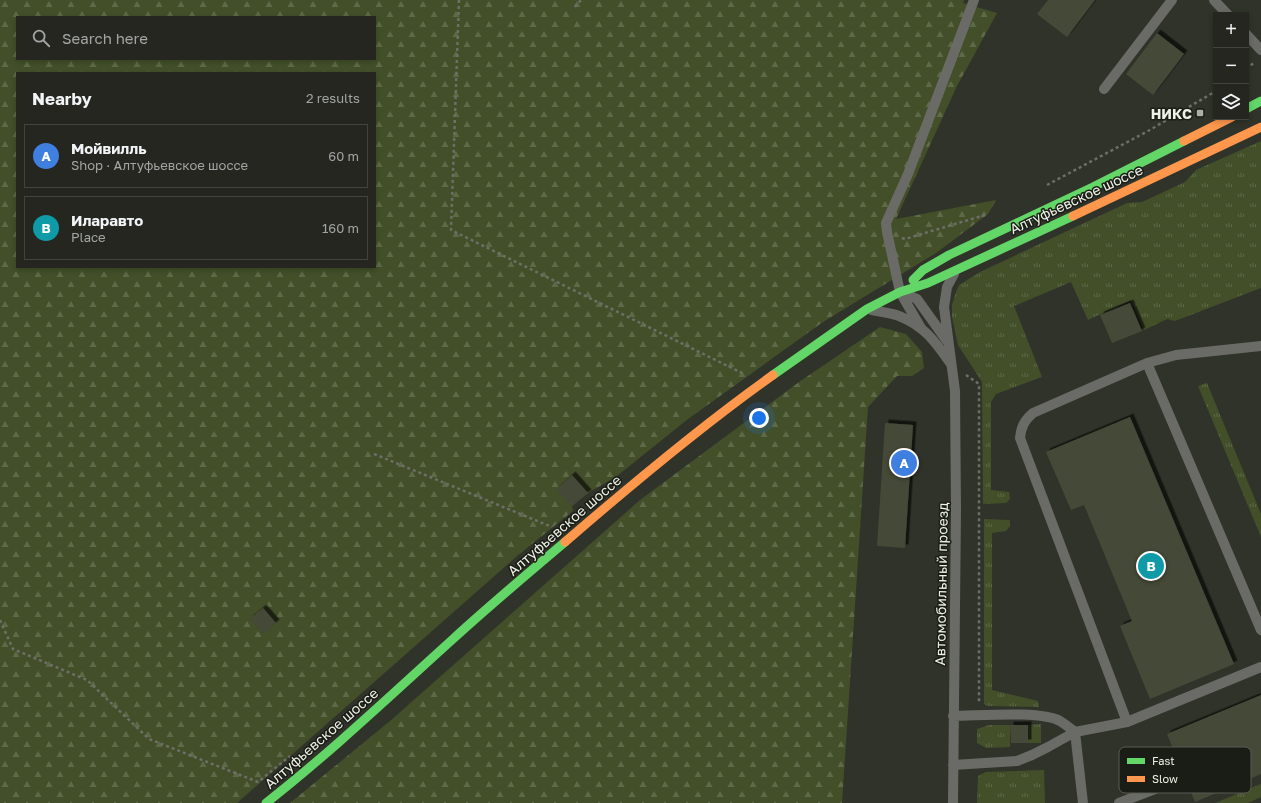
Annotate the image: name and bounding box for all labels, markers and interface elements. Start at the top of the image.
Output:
map controls [1213,12,1249,120]
button: + [1213,12,1249,48]
search box [16,16,376,60]
icon: search [30,27,52,49]
text: Search here [62,29,148,47]
button: − [1213,48,1249,84]
button: layers [1213,84,1249,120]
text: Nearby [32,88,92,109]
text: 2 results [306,90,360,106]
place label: НИКС [1151,105,1192,122]
marker: НИКС [1195,108,1205,118]
text: Мойвилль [71,139,146,157]
text: A [41,148,51,164]
text: 60 m [328,148,359,164]
text: Shop · Алтуфьевское шоссе [71,157,248,173]
street label: Алтуфьевское шоссе [1007,161,1145,237]
text: Иларавто [71,211,143,229]
text: B [41,220,51,236]
text: 160 m [322,220,359,236]
text: Place [71,229,106,245]
your location [749,408,769,428]
pin: A [891,448,917,478]
street label: Алтуфьевское шоссе [504,471,624,579]
street label: Автомобильный проезд [931,502,951,666]
pin: B [1138,551,1164,581]
street label: Алтуфьевское шоссе [261,684,381,792]
legend [1119,747,1251,793]
text: Fast [1152,754,1175,767]
text: Slow [1152,772,1178,785]

